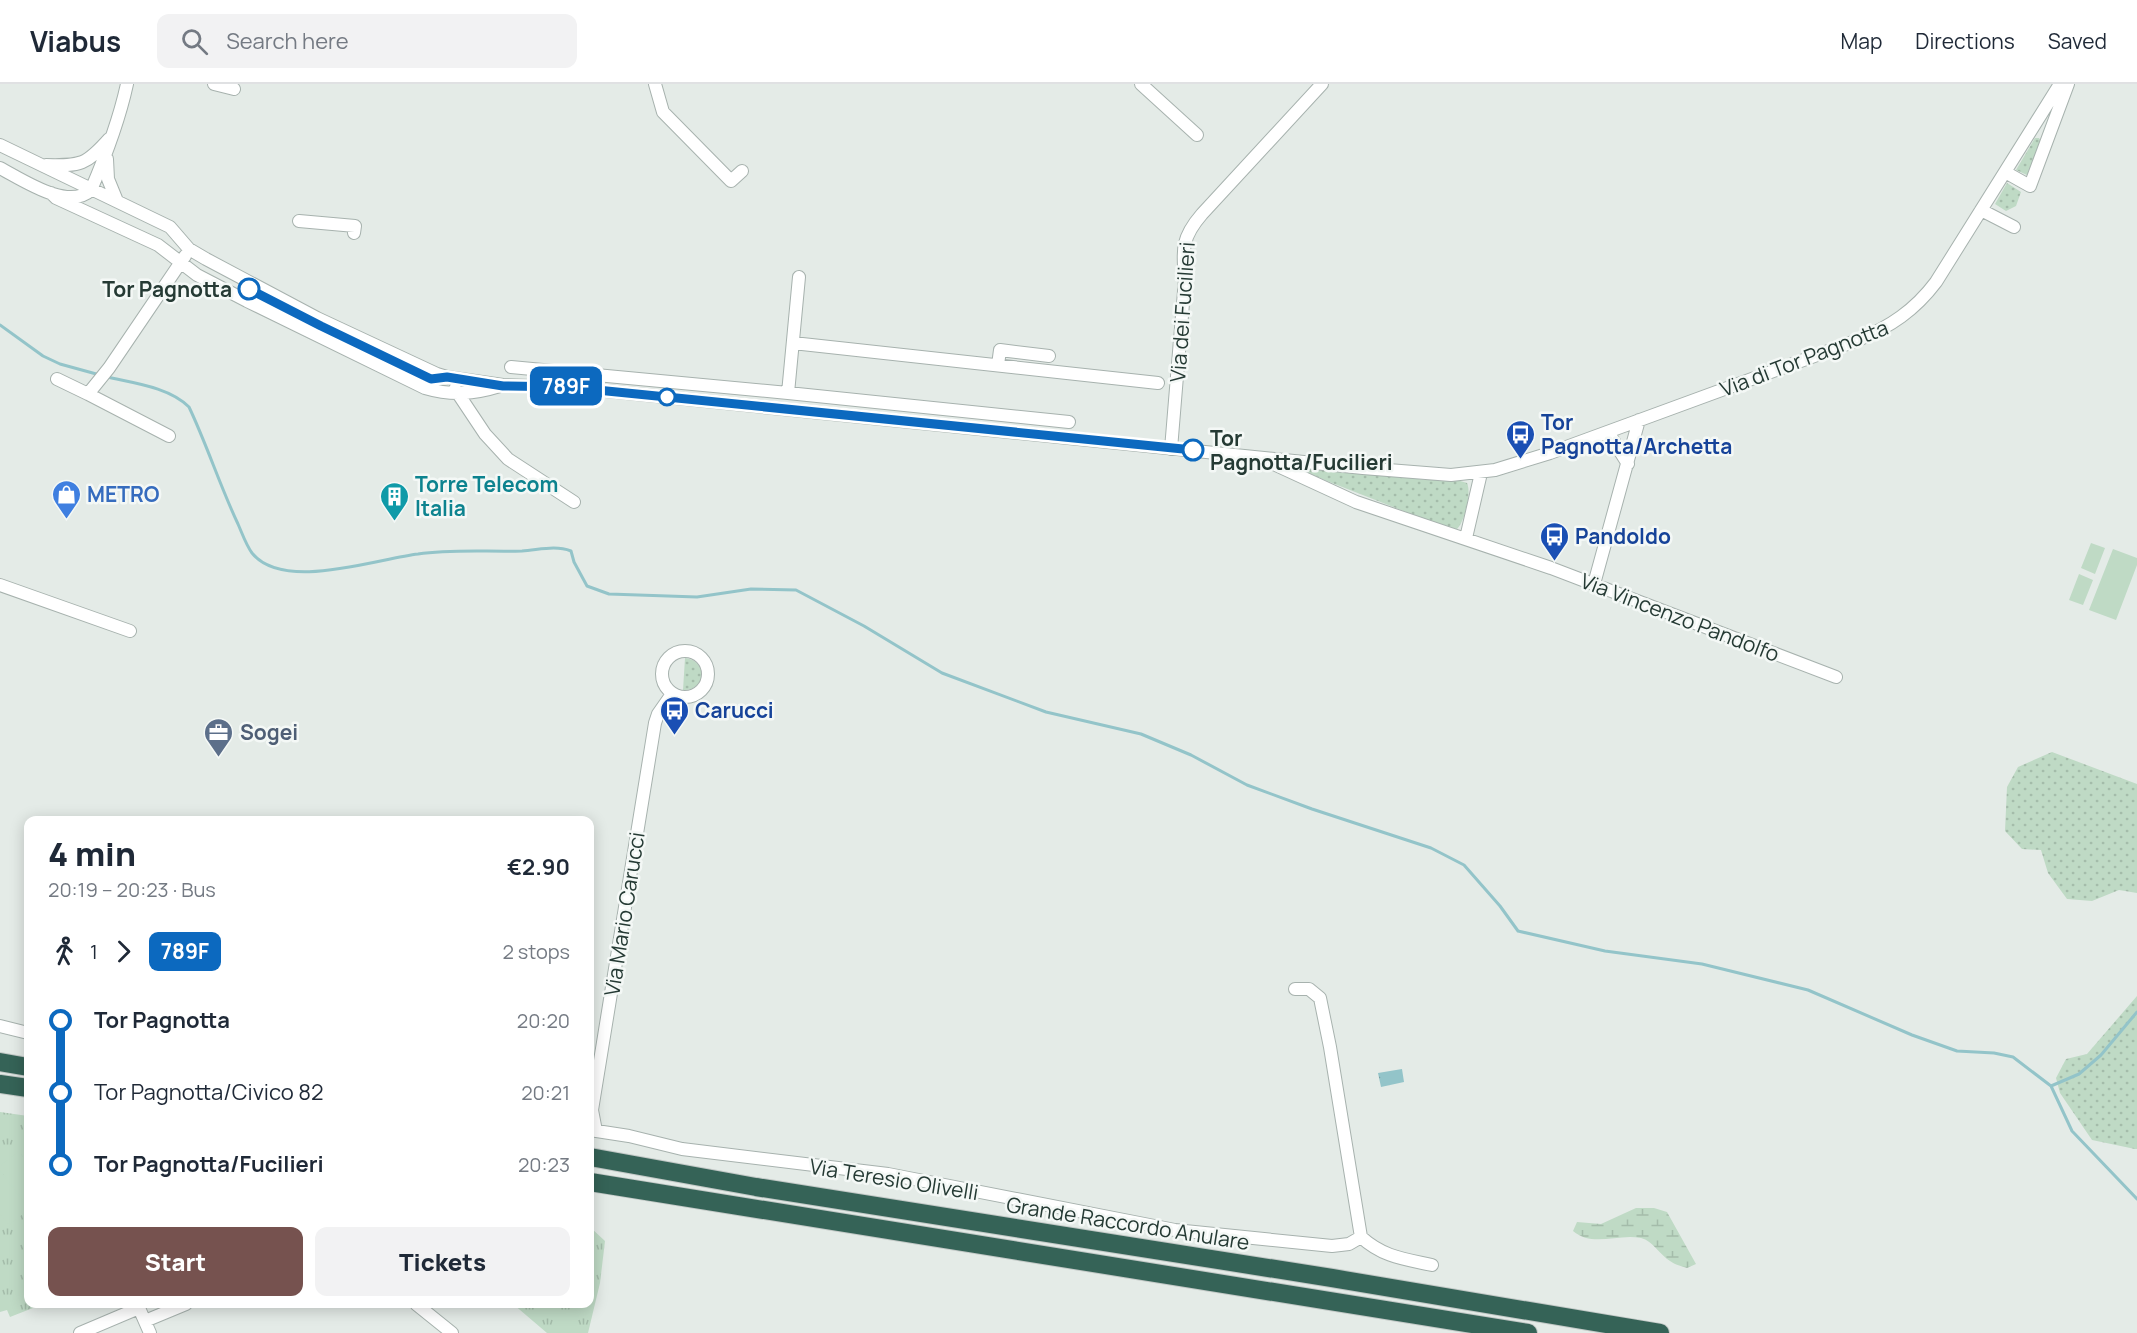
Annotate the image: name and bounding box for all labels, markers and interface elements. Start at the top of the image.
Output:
search box [157,14,577,68]
text: Viabus [30,22,121,60]
icon: search [178,25,211,58]
text: Search here [226,26,349,56]
text: Map [1841,27,1882,55]
text: Directions [1915,27,2015,55]
text: Saved [2048,27,2107,55]
street label: Via dei Fucilieri [1163,241,1201,383]
place label: Tor Pagnotta [102,275,232,303]
marker: Tor Pagnotta [238,278,260,300]
street label: Via di Tor Pagnotta [1716,313,1892,403]
line badge: 789F [524,366,608,406]
text: 789F [542,372,590,400]
unlabelled marker [658,388,676,406]
place label: Tor Pagnotta/Archetta [1541,408,1732,460]
bus stop icon: Tor Pagnotta/Archetta [1504,418,1536,460]
place label: Tor Pagnotta/Fucilieri [1210,424,1393,476]
marker: Tor Pagnotta/Fucilieri [1182,439,1204,461]
place label: Torre Telecom Italia [415,470,558,522]
shop icon: METRO [50,478,82,520]
place label: METRO [87,480,160,508]
building icon: Torre Telecom Italia [378,480,410,522]
bus stop icon: Pandoldo [1538,520,1570,562]
place label: Pandoldo [1575,522,1671,550]
street label: Via Vincenzo Pandolfo [1577,566,1783,668]
bus stop icon: Carucci [658,694,690,736]
place label: Carucci [695,696,774,724]
office icon: Sogei [203,716,235,758]
place label: Sogei [240,718,298,746]
street label: Via Mario Carucci [597,830,651,998]
text: 4 min [48,831,136,876]
text: €2.90 [507,852,570,882]
text: 20:19 – 20:23 · Bus [48,876,216,903]
icon: walk [48,935,81,968]
icon: forward [107,935,140,968]
text: 789F [161,937,209,965]
text: 1 [90,938,98,965]
text: 2 stops [502,938,570,965]
text: Tor Pagnotta [94,1005,230,1035]
text: 20:20 [517,1007,570,1034]
text: Tor Pagnotta/Civico 82 [94,1077,324,1107]
text: 20:21 [521,1079,570,1106]
text: Tor Pagnotta/Fucilieri [94,1149,324,1179]
text: 20:23 [518,1151,570,1178]
street label: Via Teresio Olivelli [808,1152,980,1206]
street label: Grande Raccordo Anulare [1004,1190,1252,1256]
button: Start [48,1227,303,1296]
button: Tickets [315,1227,570,1296]

